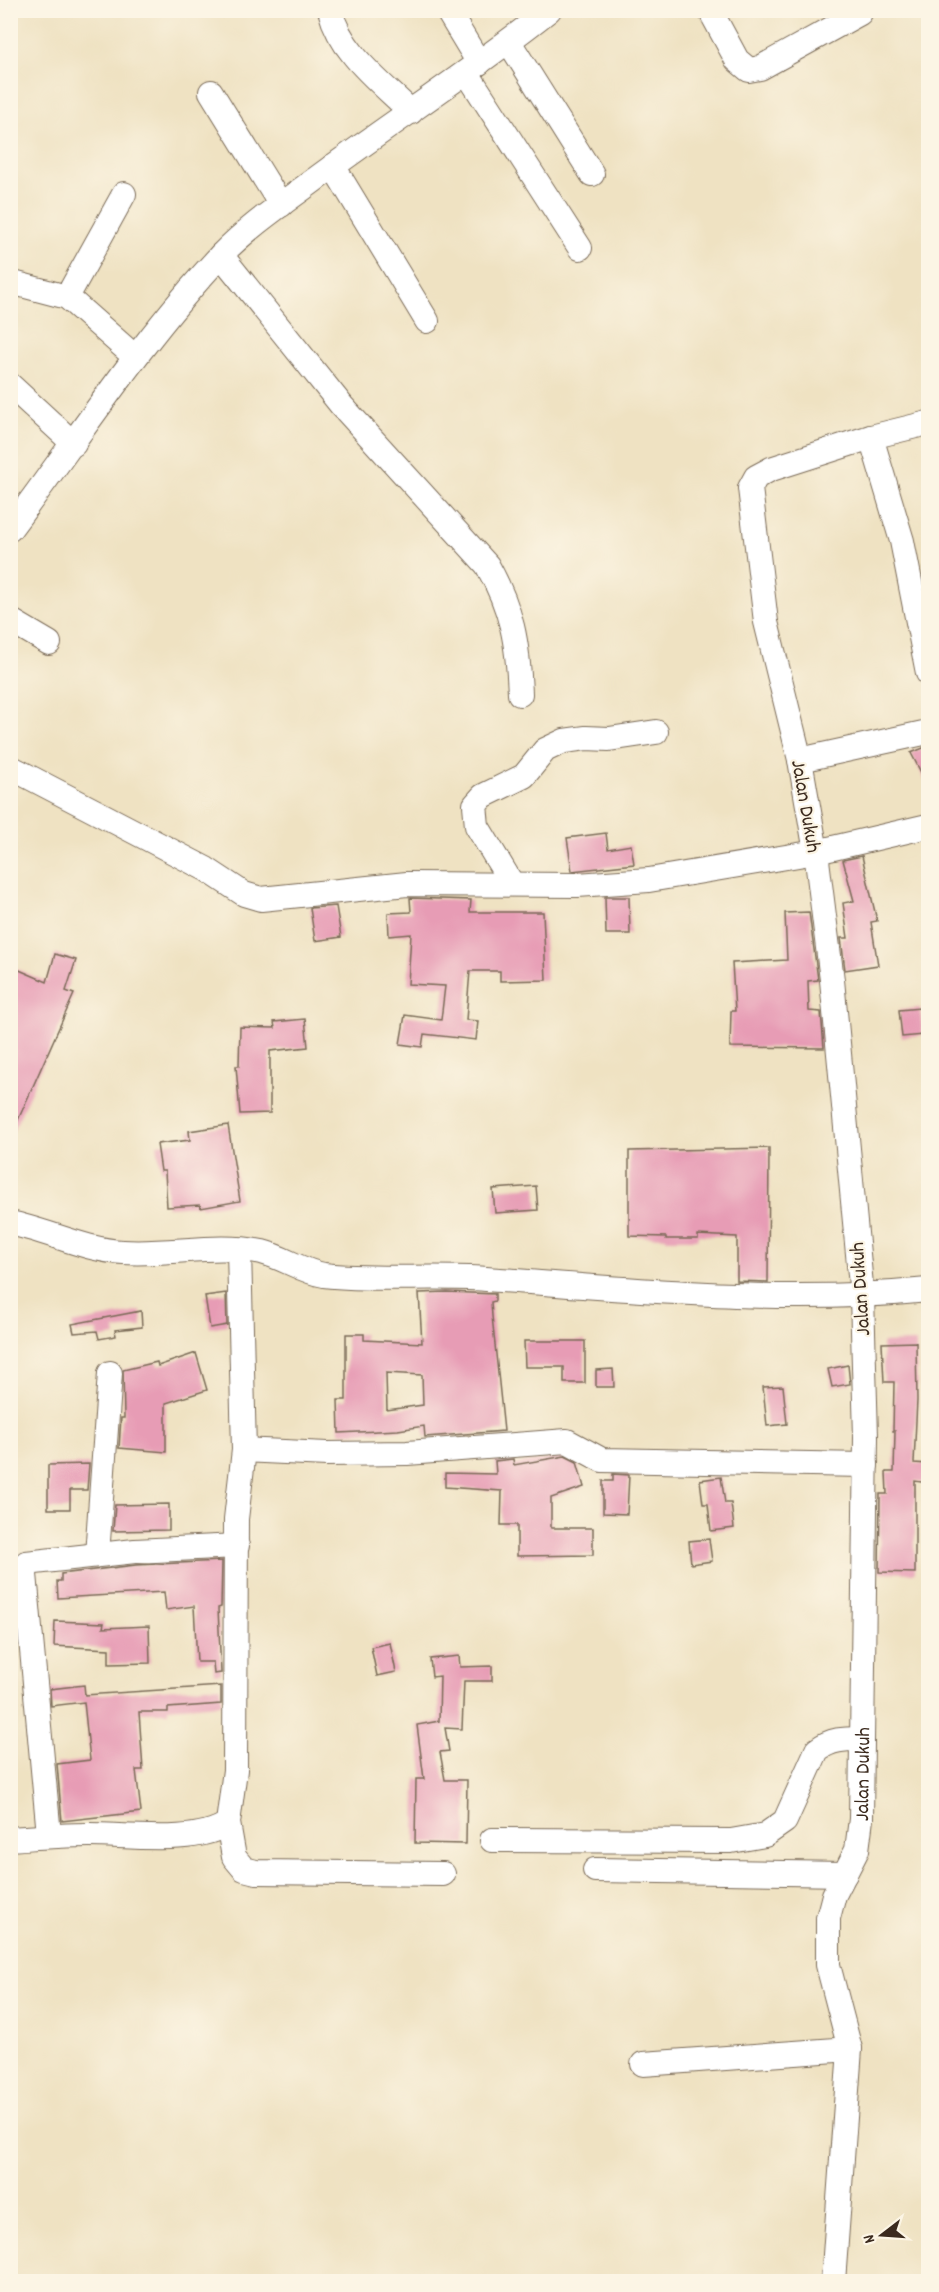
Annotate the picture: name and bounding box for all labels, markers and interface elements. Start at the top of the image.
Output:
street label: Jalan Dukuh [781,758,827,855]
street label: Jalan Dukuh [844,1241,880,1337]
street label: Jalan Dukuh [849,1727,880,1821]
north arrow [852,2205,912,2265]
text: N [858,2231,882,2246]

